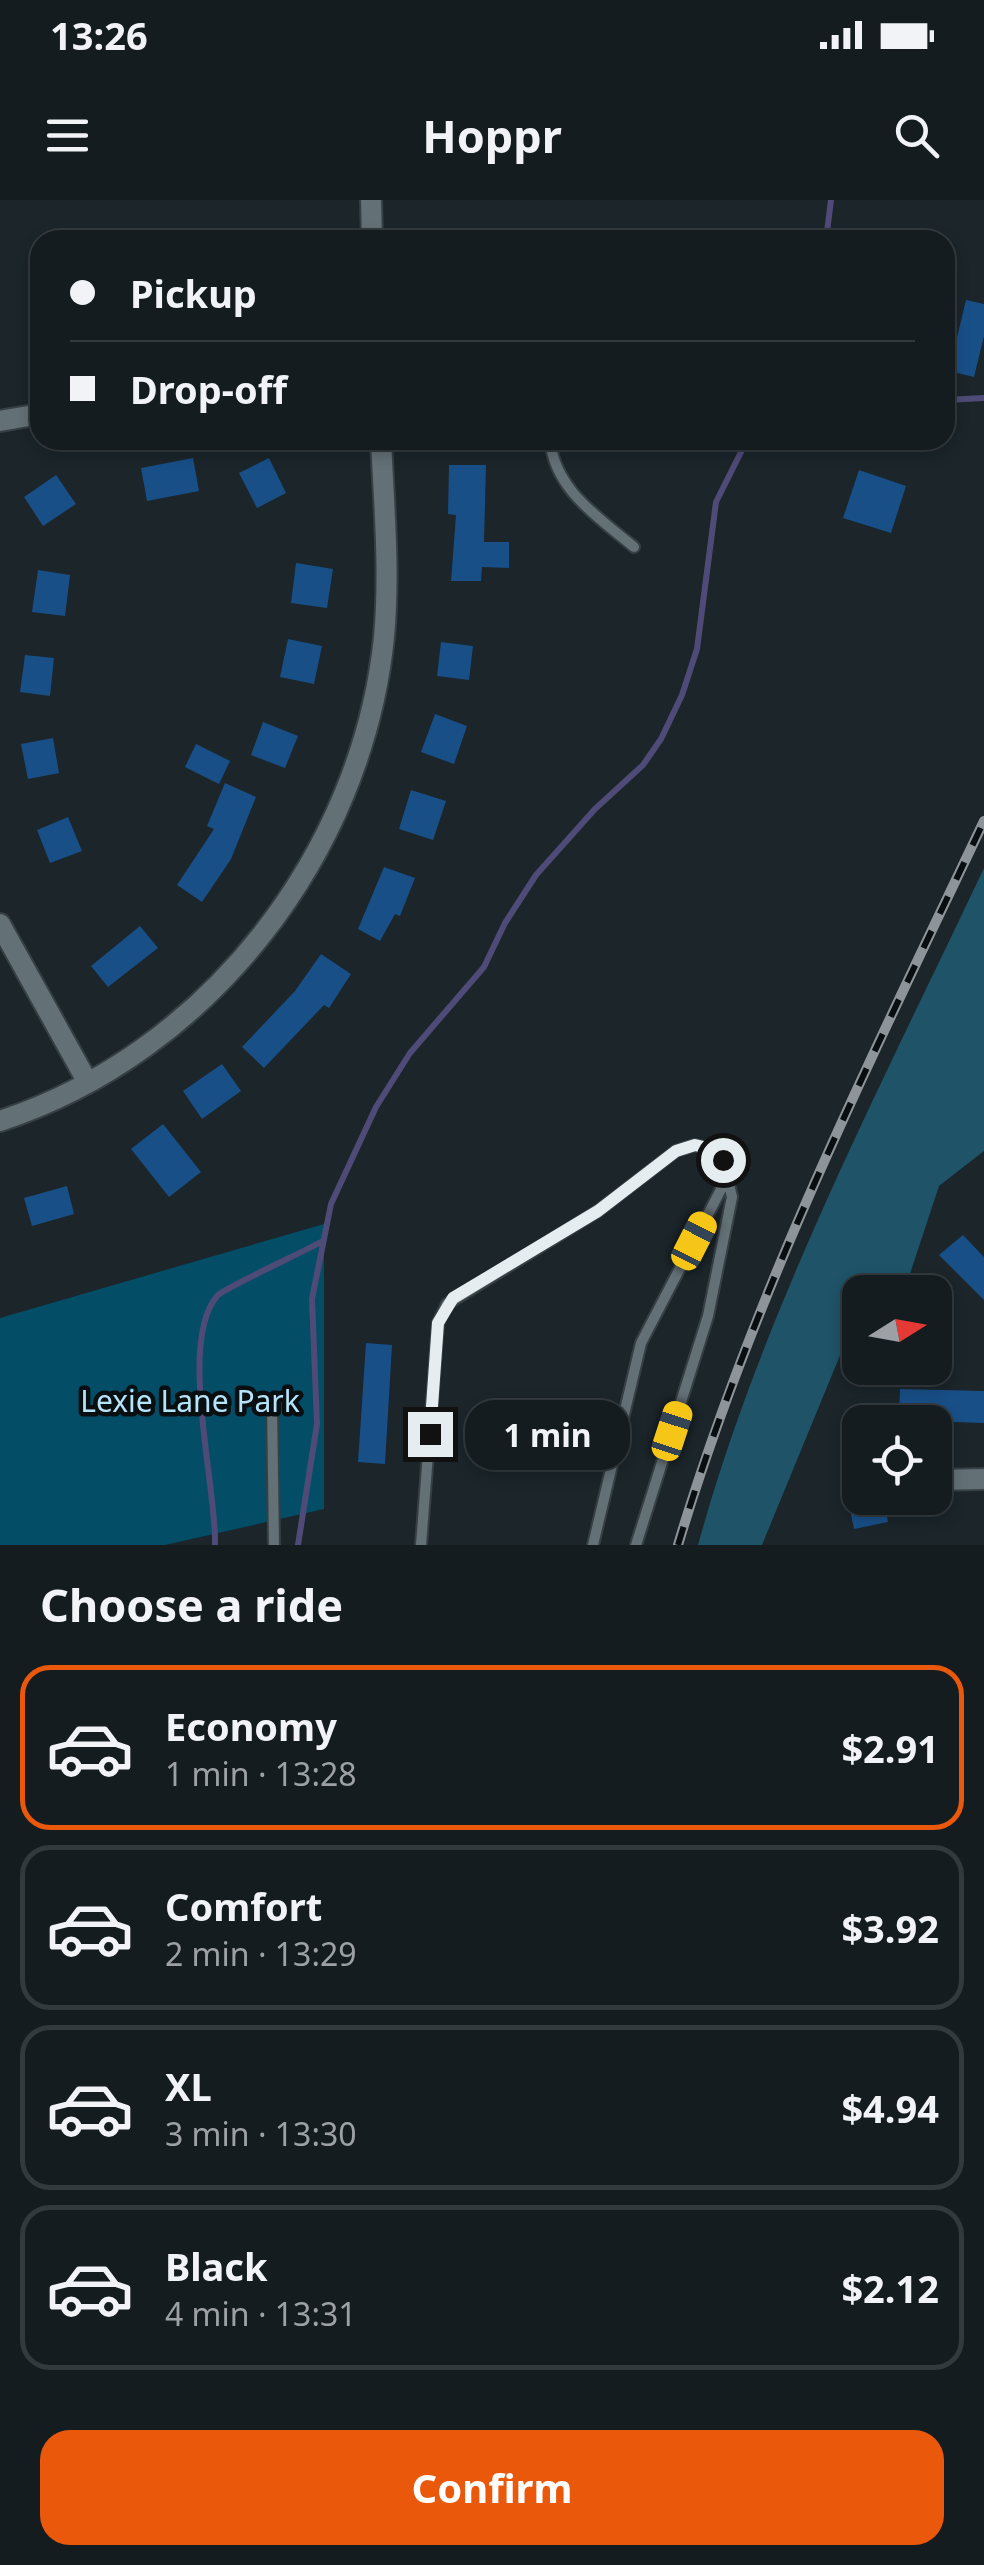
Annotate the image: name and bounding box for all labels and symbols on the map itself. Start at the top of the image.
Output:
route start [701,1138,746,1183]
car [667,1207,721,1275]
north arrow [842,1275,952,1385]
park label: Lexie Lane Park [80,1380,300,1421]
car [648,1398,696,1464]
callout: 1 min [465,1399,630,1469]
route end [408,1412,453,1457]

